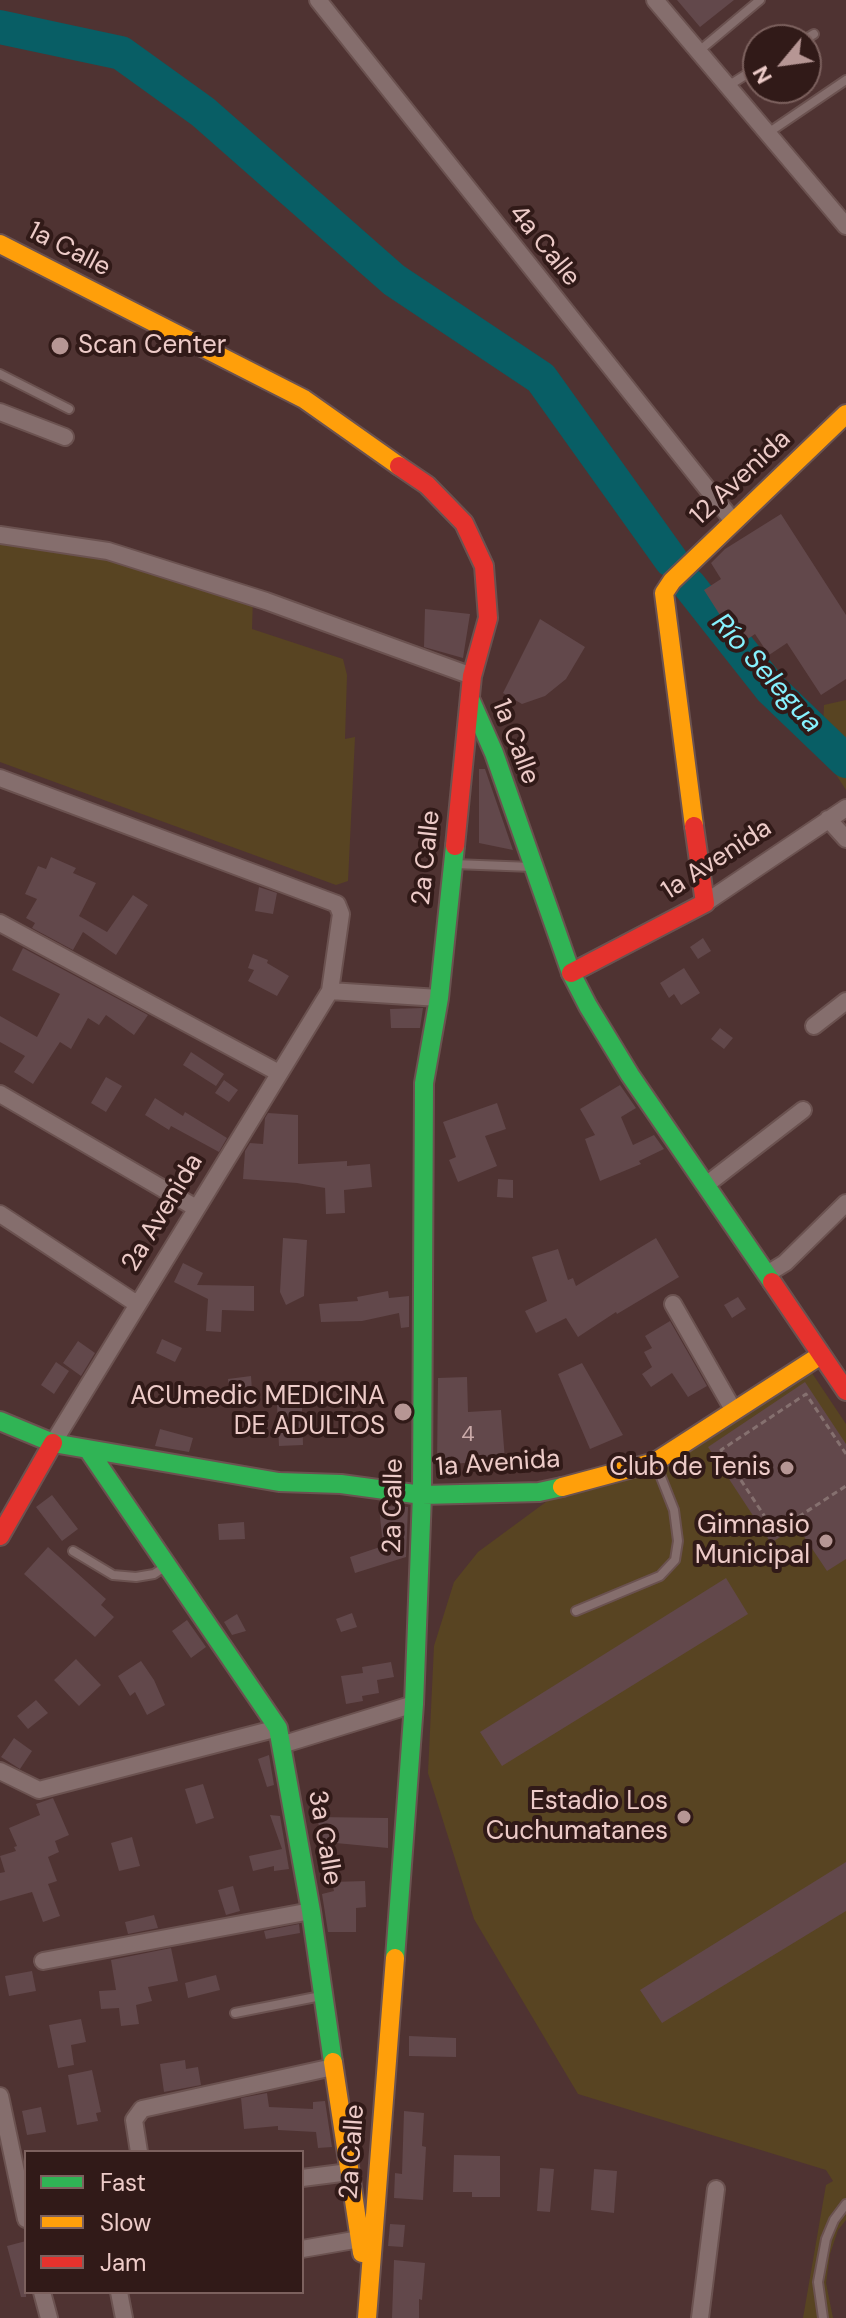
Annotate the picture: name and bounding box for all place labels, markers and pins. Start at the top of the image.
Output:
place label: Scan Center [78,330,226,362]
marker: Scan Center [49,335,71,357]
place label: ACUmedic MEDICINA DE ADULTOS [130,1381,385,1442]
marker: ACUmedic MEDICINA DE ADULTOS [392,1401,414,1423]
place label: Club de Tenis [609,1452,771,1484]
marker: Club de Tenis [778,1459,796,1477]
place label: Gimnasio Municipal [695,1510,810,1572]
marker: Gimnasio Municipal [817,1532,835,1550]
place label: Estadio Los Cuchumatanes [486,1786,668,1848]
marker: Estadio Los Cuchumatanes [675,1808,693,1826]

